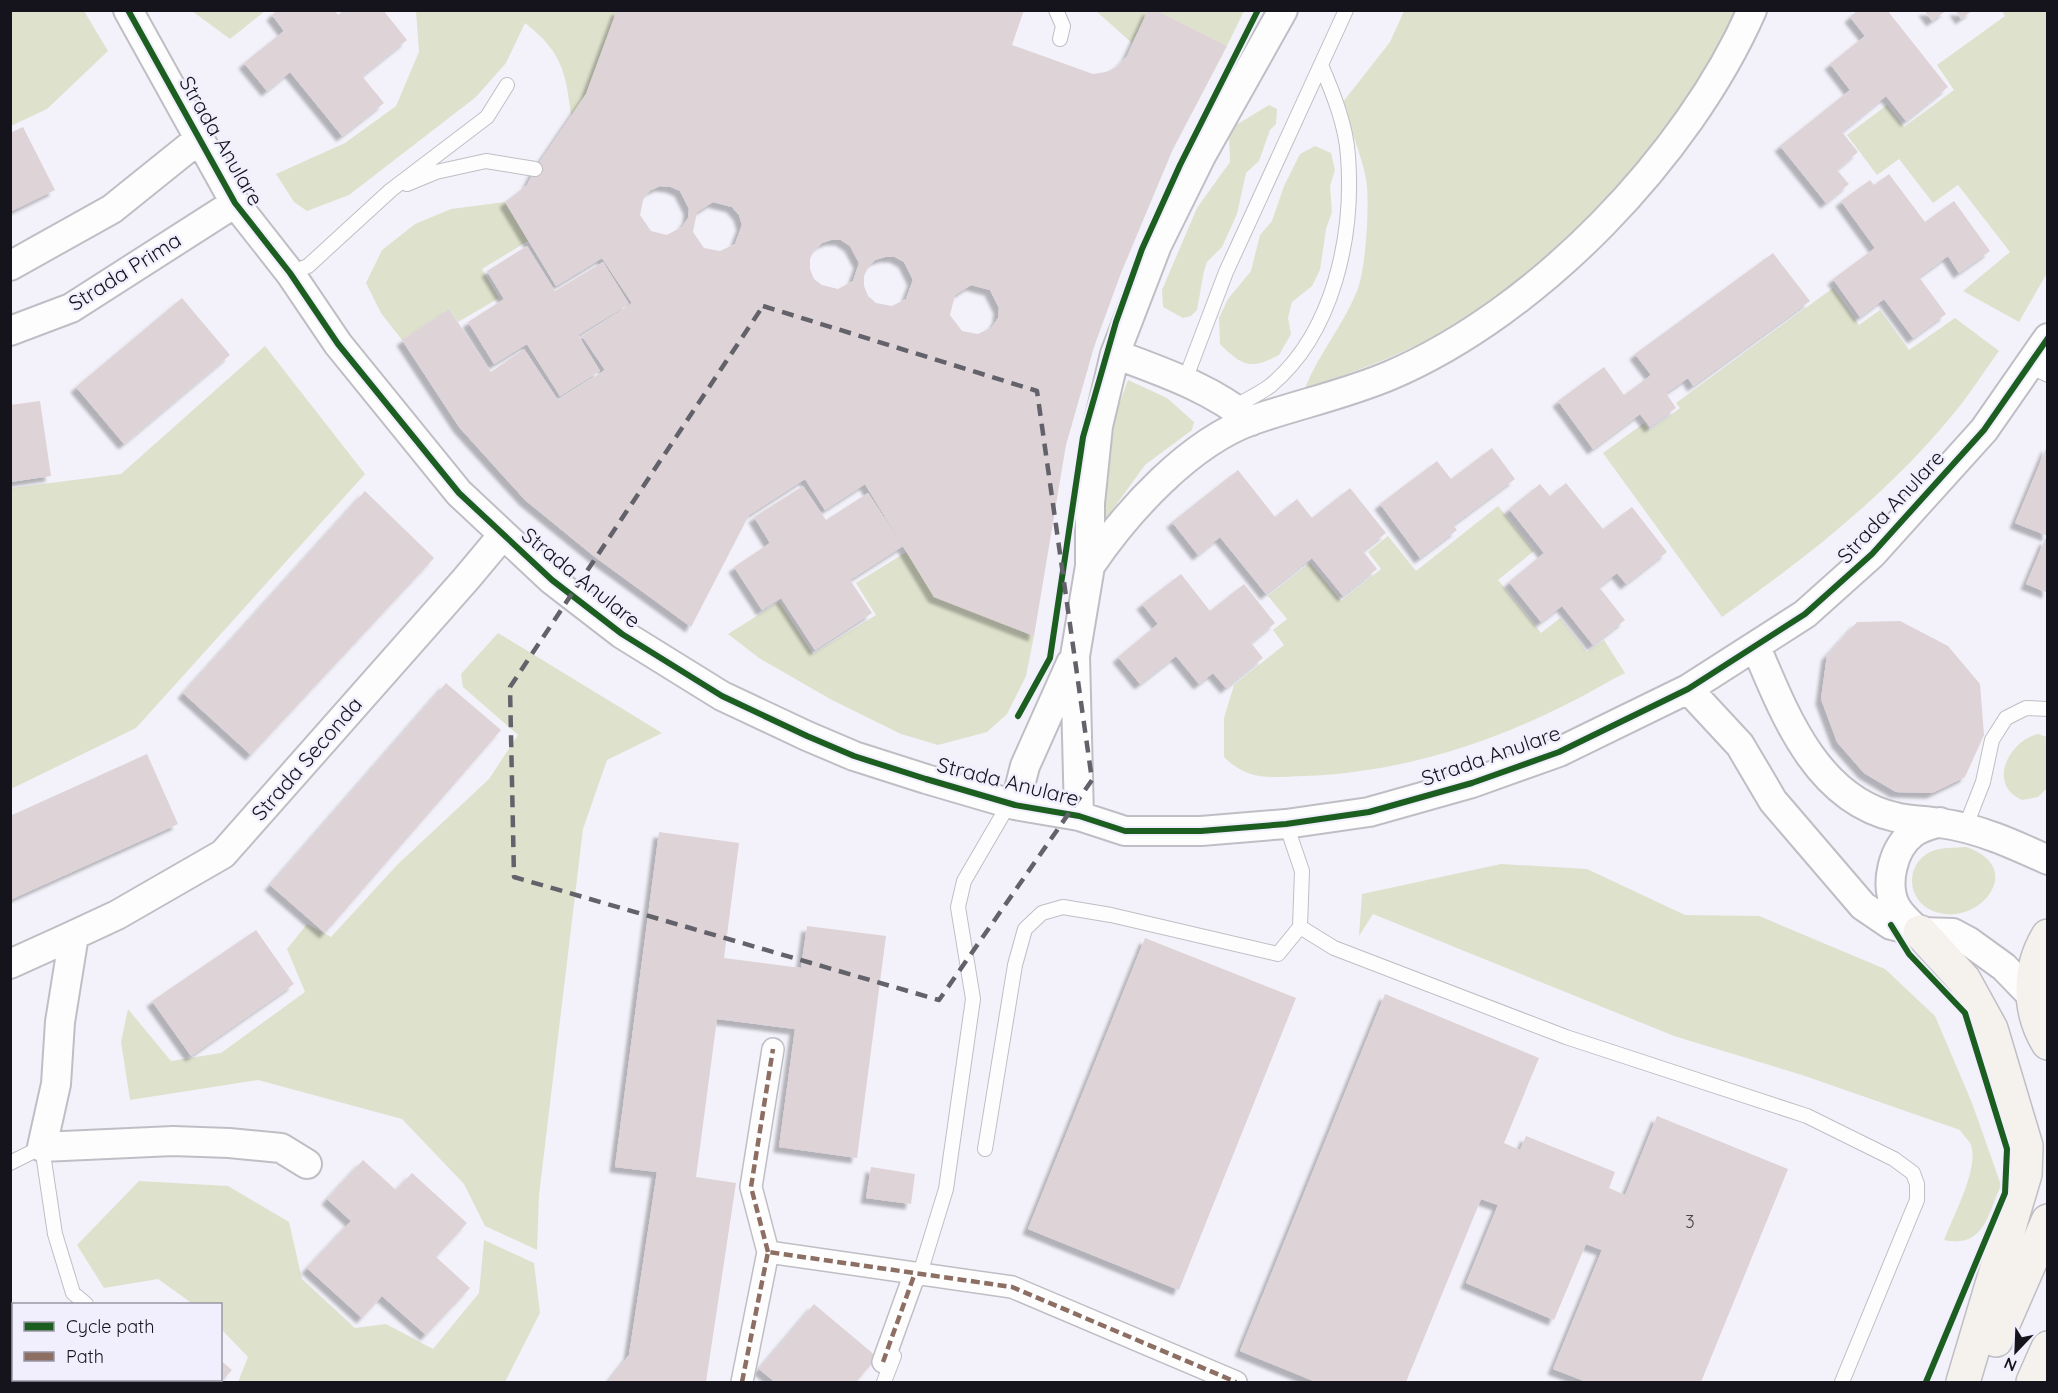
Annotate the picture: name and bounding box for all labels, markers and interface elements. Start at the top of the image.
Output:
street label: Strada Anulare [174,71,269,210]
street label: Strada Prima [63,226,185,316]
street label: Strada Anulare [1831,444,1949,568]
street label: Strada Anulare [517,521,646,633]
street label: Strada Seconda [245,691,367,826]
street label: Strada Anulare [1418,719,1564,791]
street label: Strada Anulare [935,751,1082,811]
house number: 3 [1685,1210,1695,1233]
legend [12,1303,222,1381]
text: Cycle path [66,1315,154,1338]
north arrow [1986,1321,2046,1381]
text: Path [66,1345,104,1368]
text: N [2001,1353,2019,1376]

